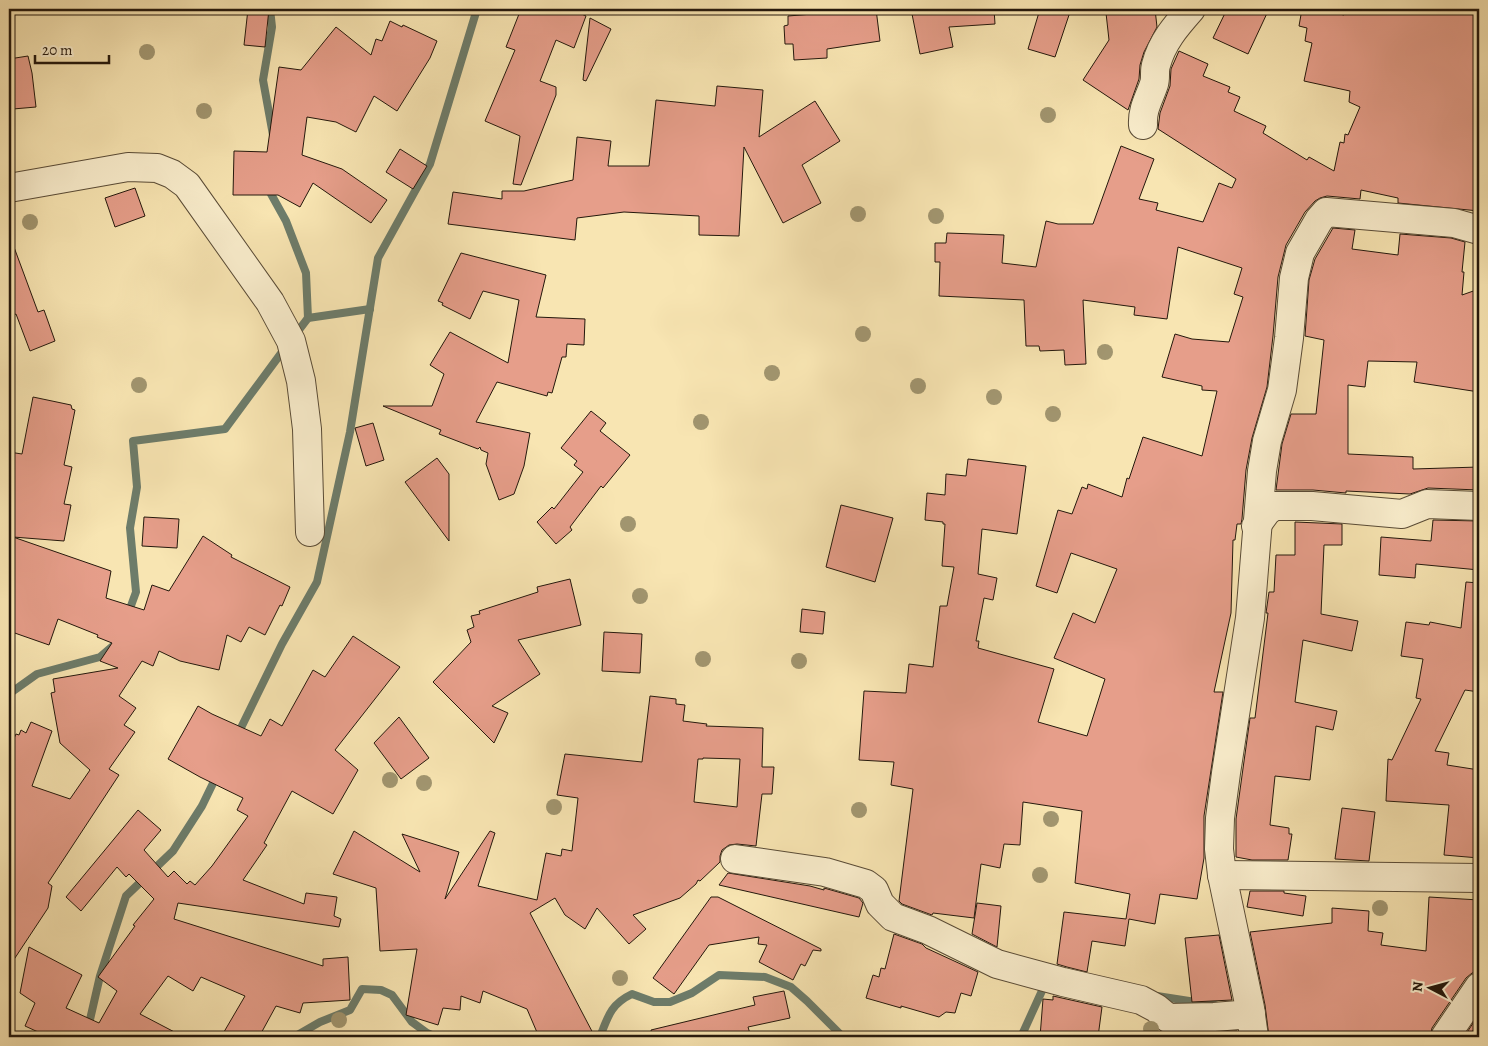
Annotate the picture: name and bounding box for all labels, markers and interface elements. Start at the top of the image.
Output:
scale bar [35,32,109,64]
text: 20 m [42,40,73,60]
north arrow [1406,964,1456,1014]
text: N [1408,981,1428,993]

